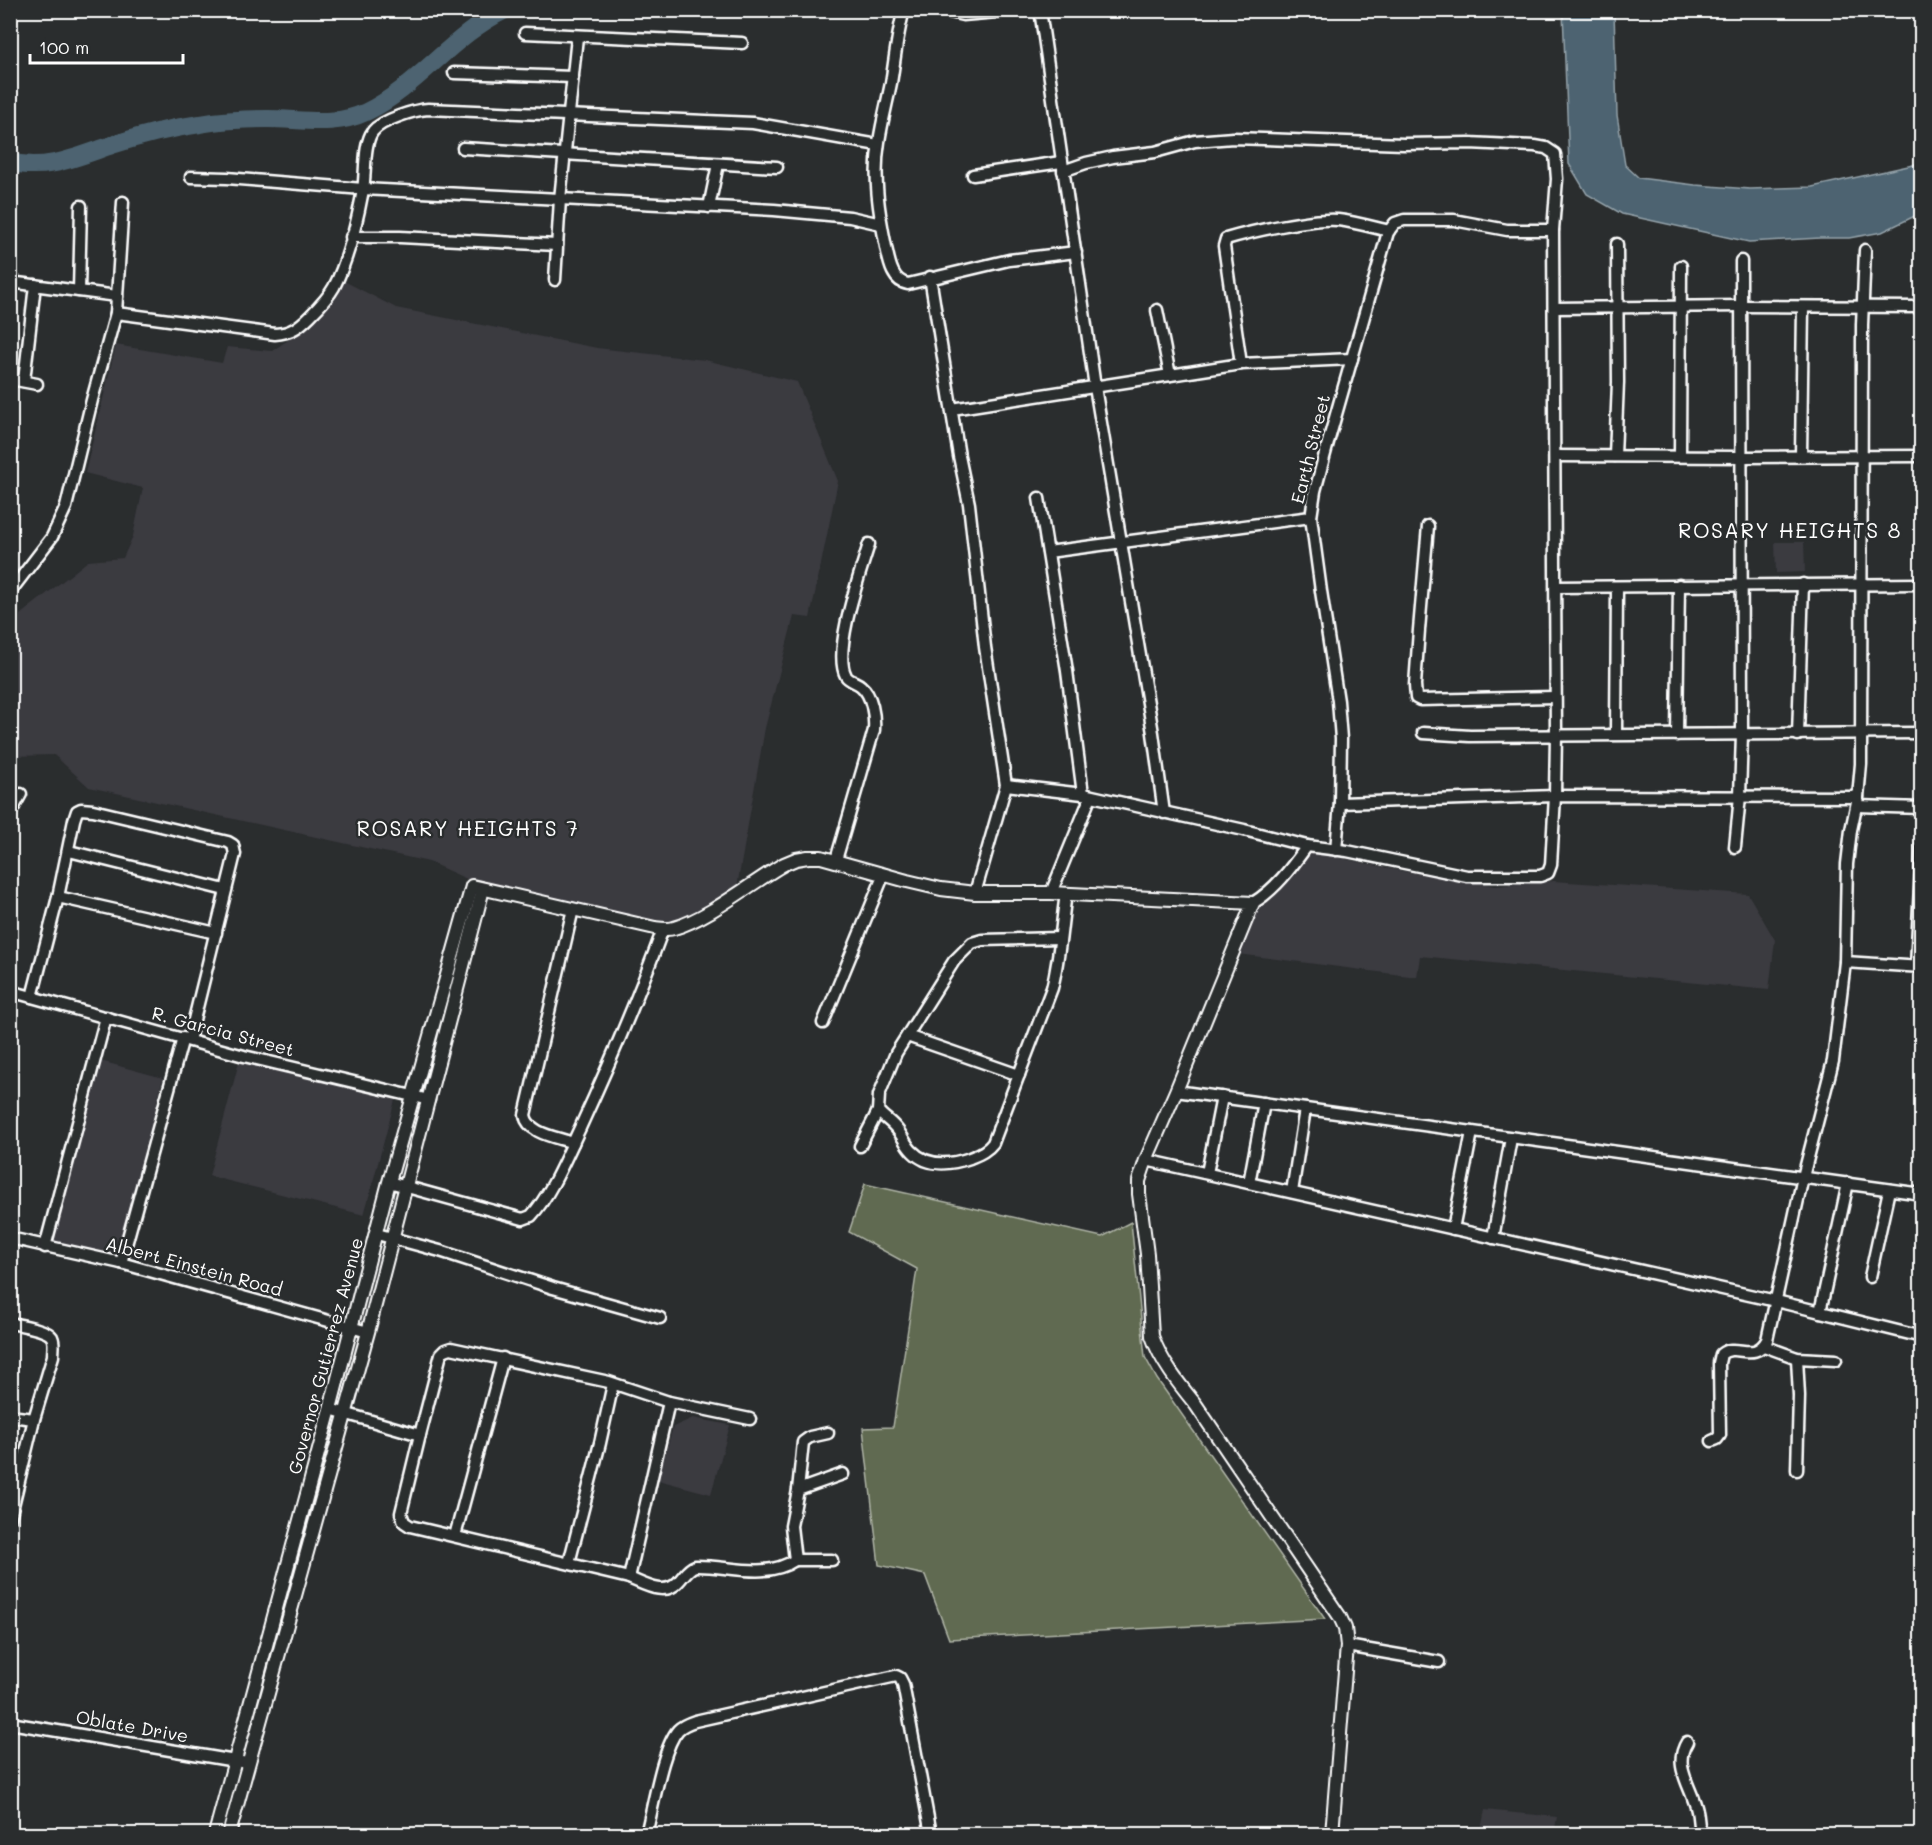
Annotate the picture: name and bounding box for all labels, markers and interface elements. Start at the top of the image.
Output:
scale bar [30,27,183,65]
text: 100 m [39,35,89,59]
street label: Earth Street [1285,392,1335,506]
district label: ROSARY HEIGHTS 8 [1678,516,1902,543]
district label: ROSARY HEIGHTS 7 [356,814,580,841]
street label: R. Garcia Street [149,1000,297,1062]
street label: Albert Einstein Road [103,1231,285,1301]
street label: Governor Gutierrez Avenue [282,1235,368,1477]
street label: Oblate Drive [74,1704,190,1748]

